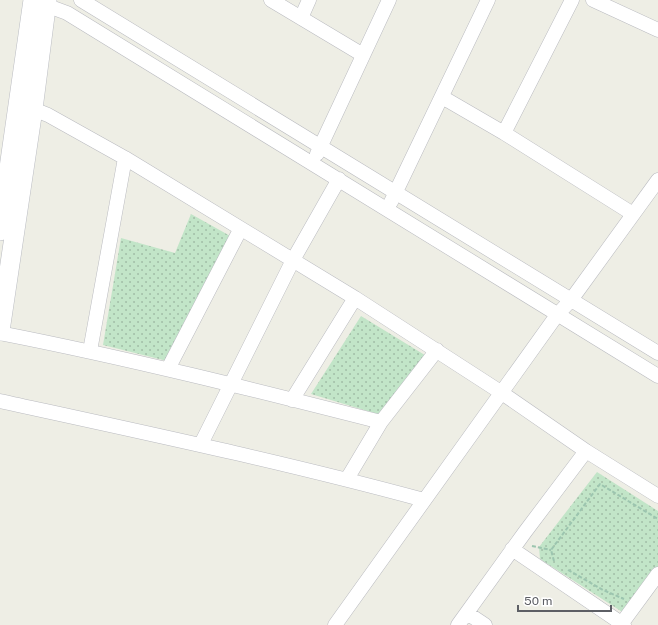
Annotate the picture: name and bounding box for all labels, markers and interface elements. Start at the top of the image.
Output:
scale bar [518,587,611,613]
text: 50 m [524,594,552,608]

